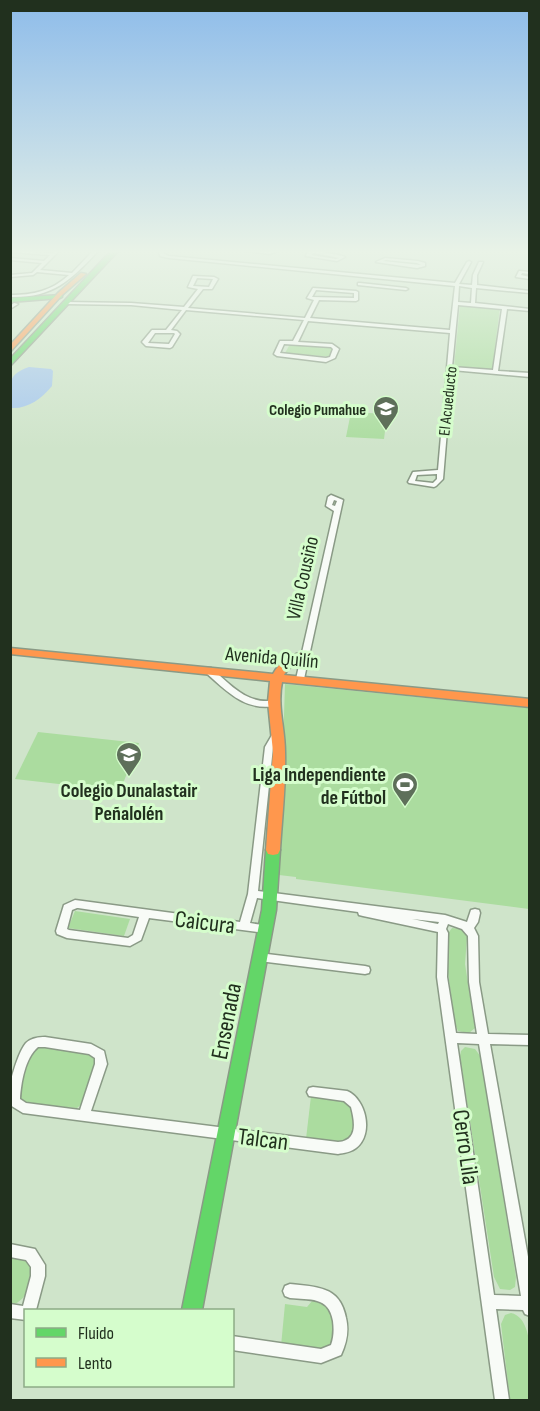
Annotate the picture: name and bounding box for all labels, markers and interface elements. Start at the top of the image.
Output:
street label: El Acueducto [435,365,462,437]
school or university icon: Colegio Pumahue [371,394,401,432]
place label: Colegio Pumahue [269,401,366,420]
street label: Villa Cousiño [282,534,324,622]
street label: Avenida Quilín [223,642,319,674]
school or university icon: Colegio Dunalastair Peñalolén [114,740,144,778]
place label: Liga Independiente de Fútbol [252,763,386,810]
sports icon: Liga Independiente de Fútbol [390,770,420,808]
place label: Colegio Dunalastair Peñalolén [61,779,197,826]
street label: Caicura [173,904,237,941]
street label: Ensenada [205,980,248,1062]
street label: Cerro Lila [446,1108,485,1186]
street label: Talcan [236,1122,290,1157]
legend [24,1309,234,1387]
text: Fluido [78,1323,114,1344]
text: Lento [78,1353,112,1374]

